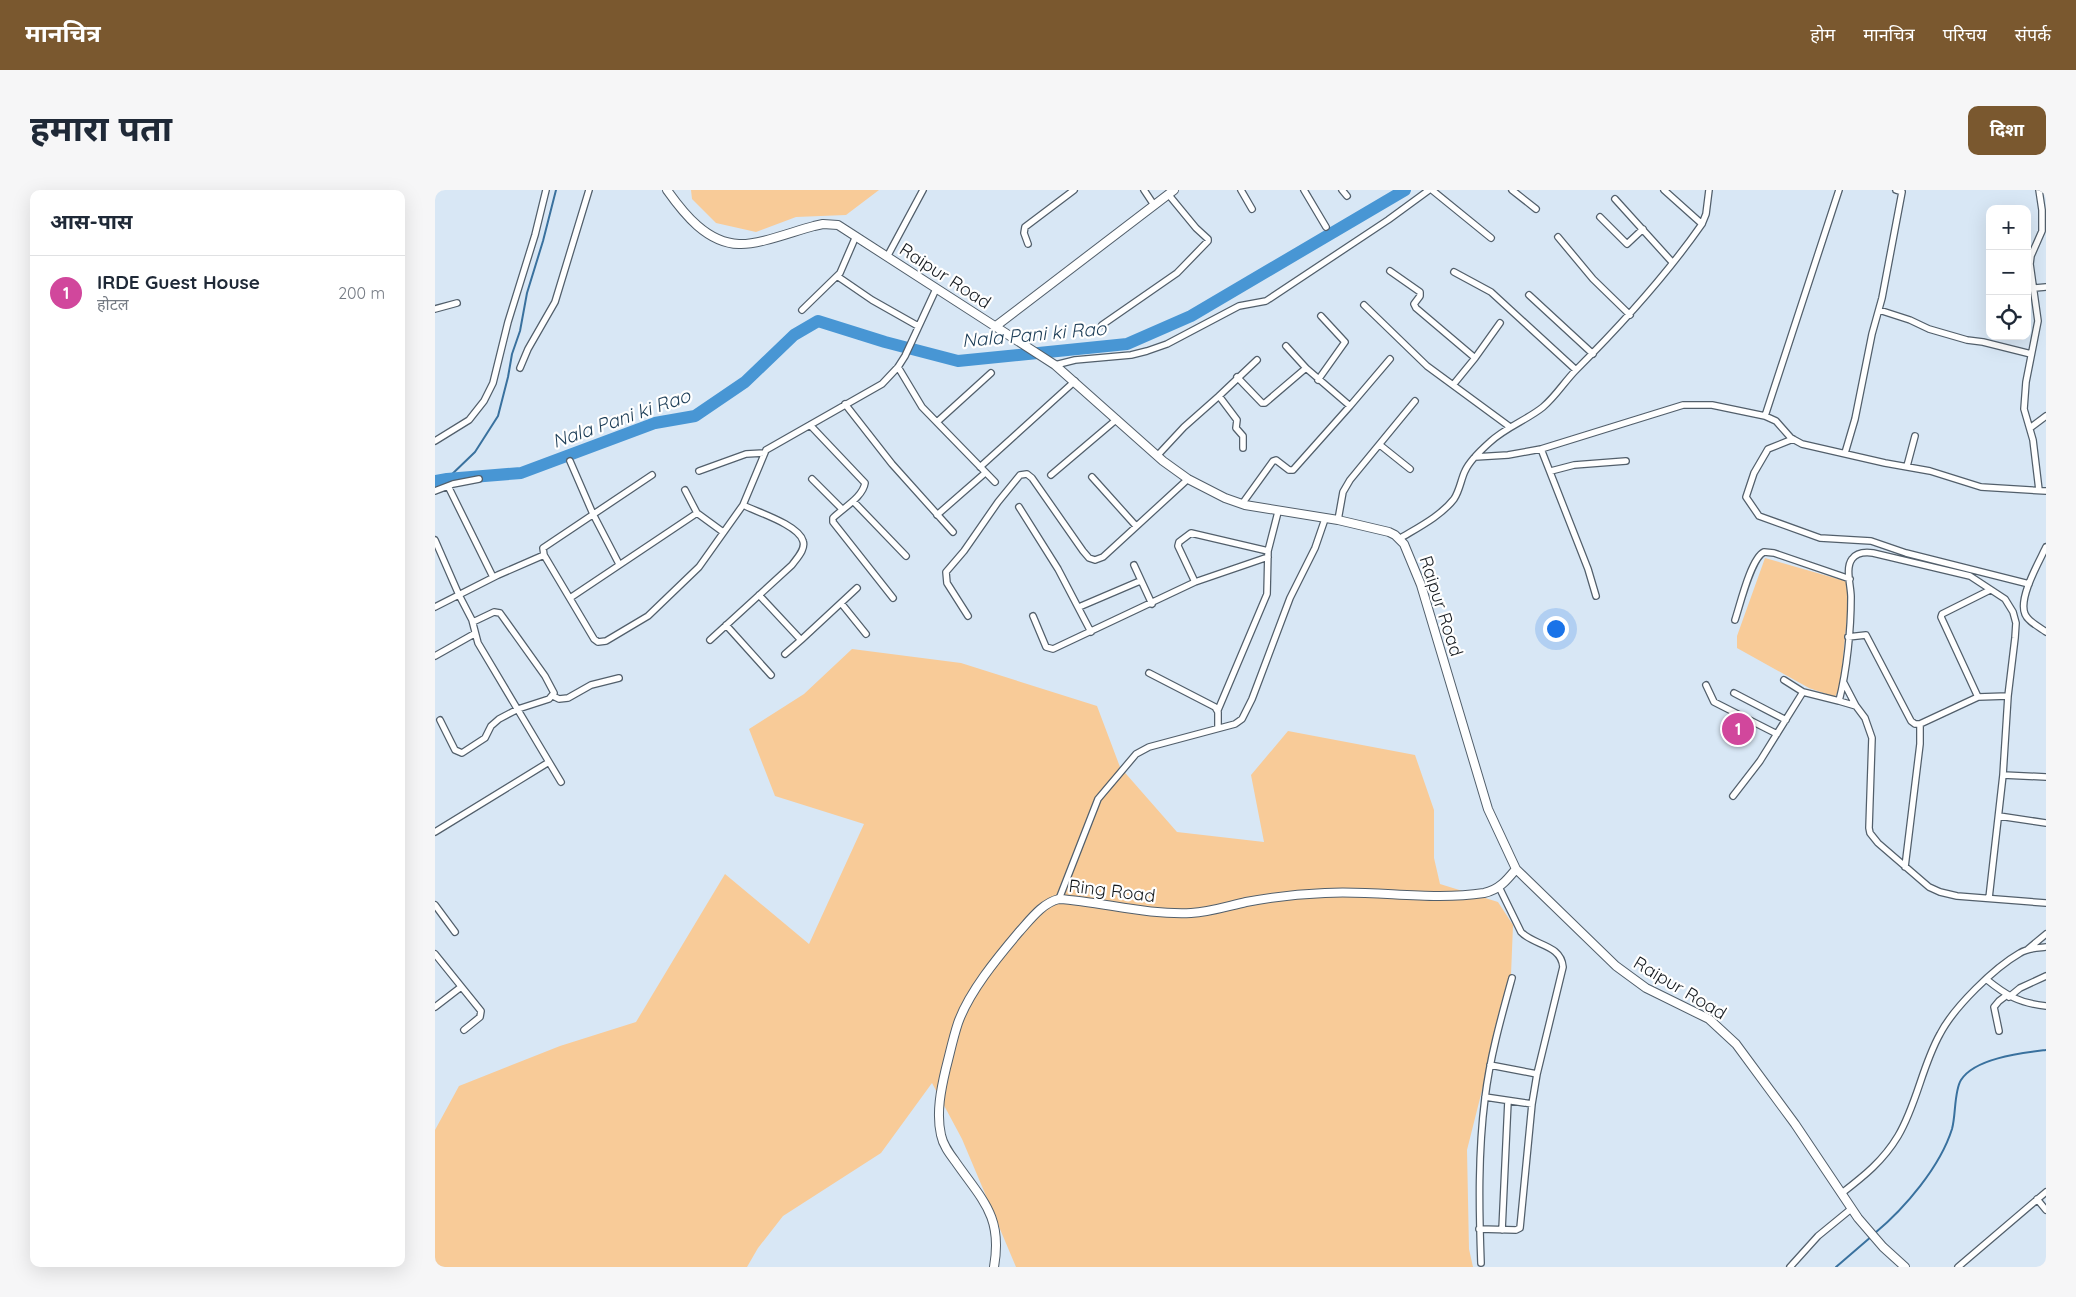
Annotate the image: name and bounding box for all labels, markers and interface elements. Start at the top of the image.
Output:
text: मानचित्र [25,18,101,48]
text: होम [1810,23,1835,46]
text: मानचित्र [1863,23,1915,46]
text: परिचय [1943,23,1987,46]
text: संपर्क [2015,23,2051,46]
text: हमारा पता [30,106,172,150]
button: दिशा [1968,106,2046,155]
map controls [1986,205,2031,340]
button: + [1986,205,2031,250]
text: आस-पास [50,208,132,234]
street label: Raipur Road [895,237,995,314]
button: − [1986,250,2031,295]
text: IRDE Guest House [97,270,260,294]
text: 1 [63,283,69,303]
text: 200 m [338,283,385,303]
text: होटल [97,294,129,314]
button: locate [1986,295,2031,340]
water label: Nala Pani ki Rao [961,316,1109,352]
water label: Nala Pani ki Rao [549,383,695,453]
street label: Raipur Road [1414,553,1469,659]
your location [1543,616,1569,642]
pin: 1 [1722,710,1754,748]
street label: Ring Road [1067,874,1157,907]
street label: Raipur Road [1630,951,1731,1024]

